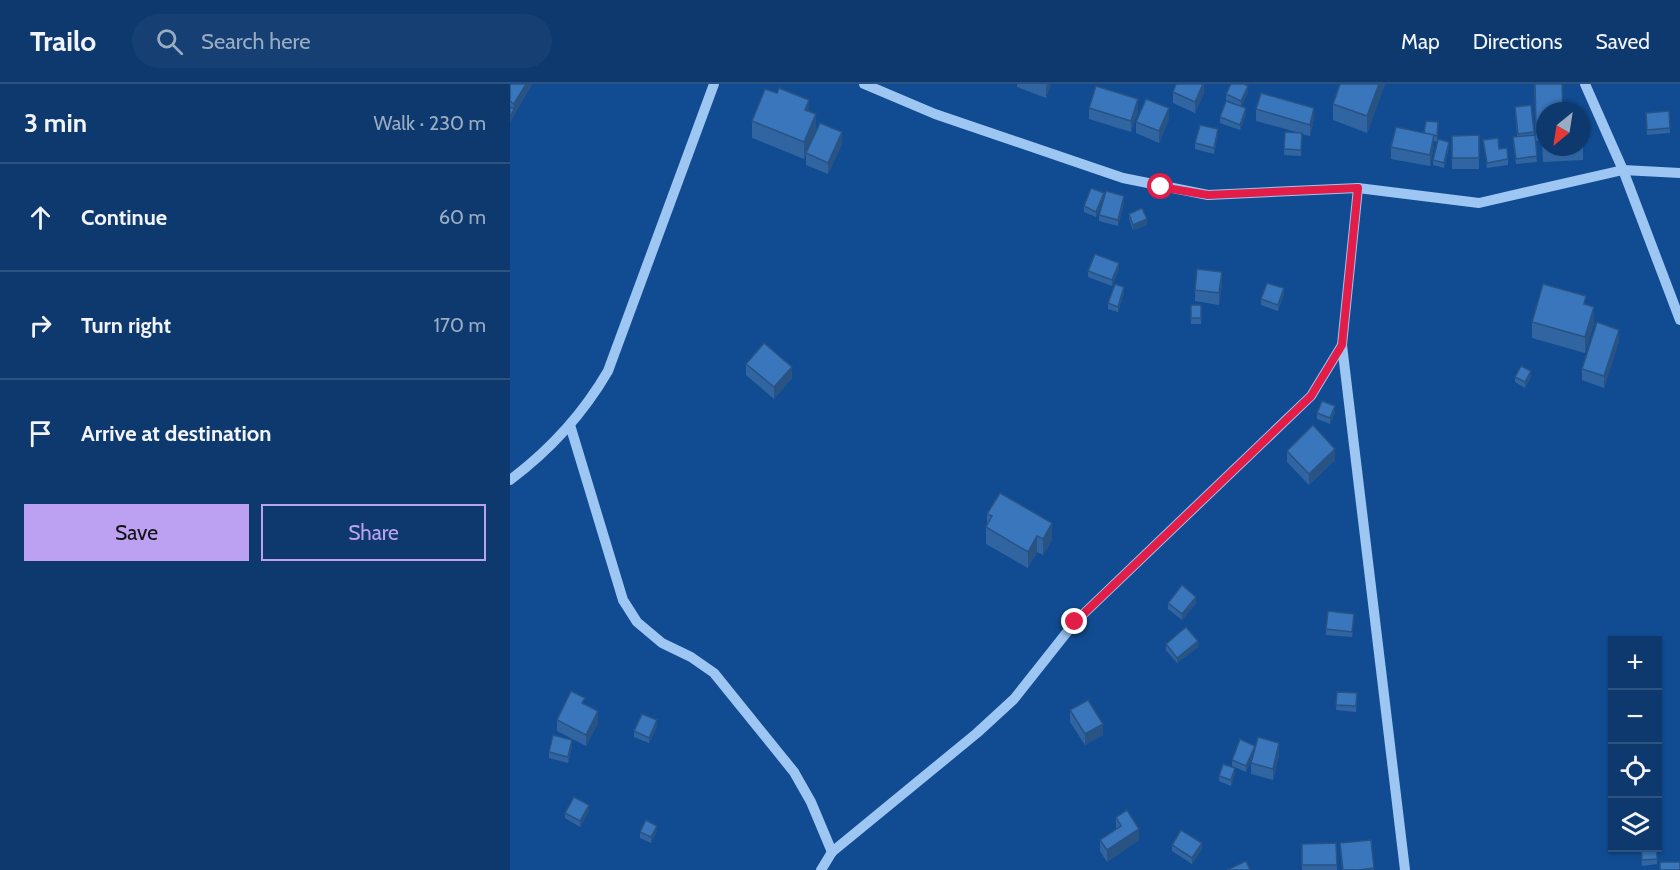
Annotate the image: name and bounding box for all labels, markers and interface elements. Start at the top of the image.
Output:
search box [132,14,552,68]
text: Trailo [30,24,96,58]
icon: search [153,25,186,58]
text: Search here [201,28,310,55]
text: Map [1401,29,1440,54]
text: Directions [1473,29,1562,54]
text: Saved [1595,29,1650,54]
north arrow [1536,102,1590,156]
text: 3 min [24,107,87,139]
text: Walk · 230 m [374,111,486,135]
route start [1147,173,1173,199]
icon: ahead [24,201,57,234]
text: Continue [81,204,167,231]
text: 60 m [439,205,486,229]
icon: right [24,309,57,342]
text: Turn right [81,312,171,339]
text: 170 m [434,313,486,337]
icon: arrive [24,417,57,450]
text: Arrive at destination [81,420,271,447]
button: Save [24,504,249,561]
button: Share [261,504,486,561]
route end [1061,608,1087,634]
map controls [1608,636,1662,852]
button: + [1608,636,1662,690]
button: − [1608,690,1662,744]
button: locate [1608,744,1662,798]
button: layers [1608,798,1662,852]

